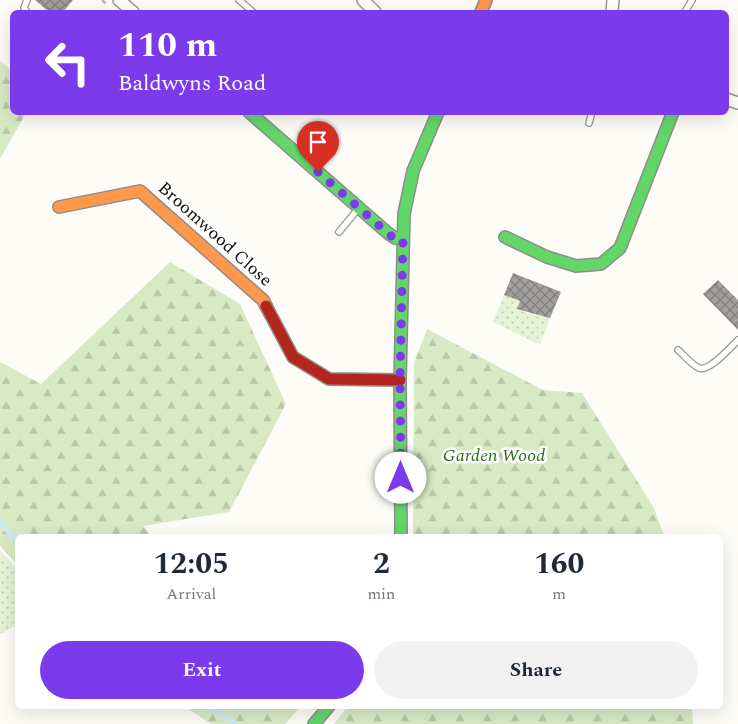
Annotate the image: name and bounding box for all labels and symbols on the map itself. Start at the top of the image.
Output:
pin [297,121,339,172]
street label: Broomwood Close [152,175,278,293]
park label: Garden Wood [443,442,545,469]
position arrow [374,451,426,503]

